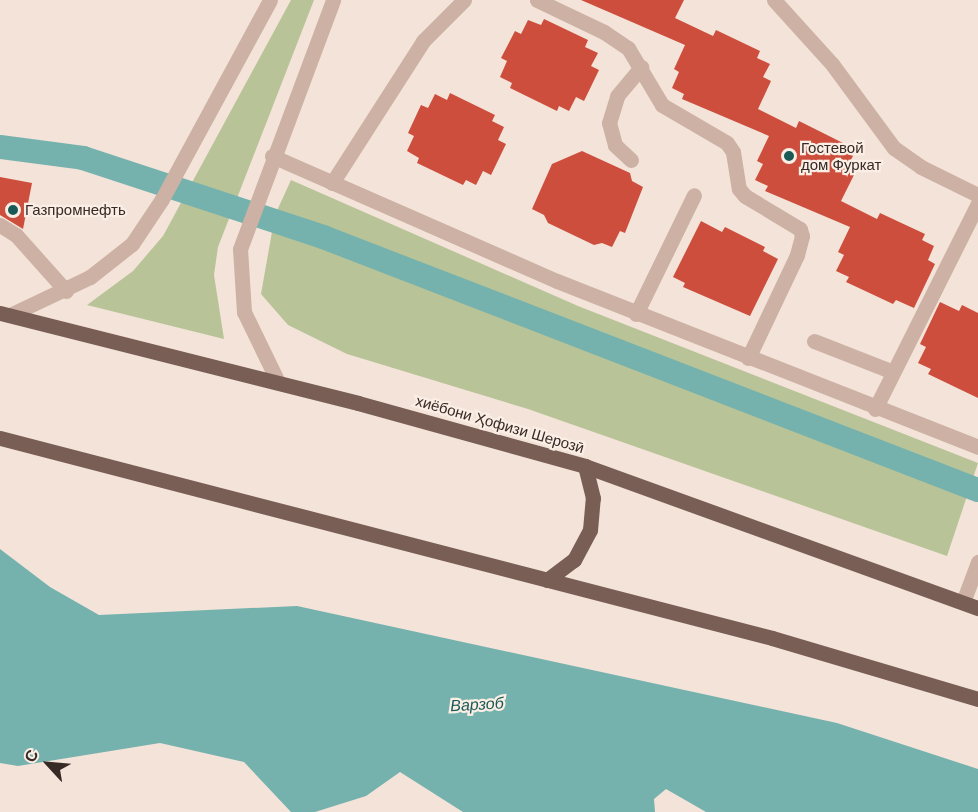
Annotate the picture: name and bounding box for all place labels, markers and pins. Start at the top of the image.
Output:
place label: Гостевой дом Фуркат [801,138,881,173]
marker: Гостевой дом Фуркат [782,149,796,163]
place label: Газпромнефть [25,201,126,219]
marker: Газпромнефть [6,203,20,217]

